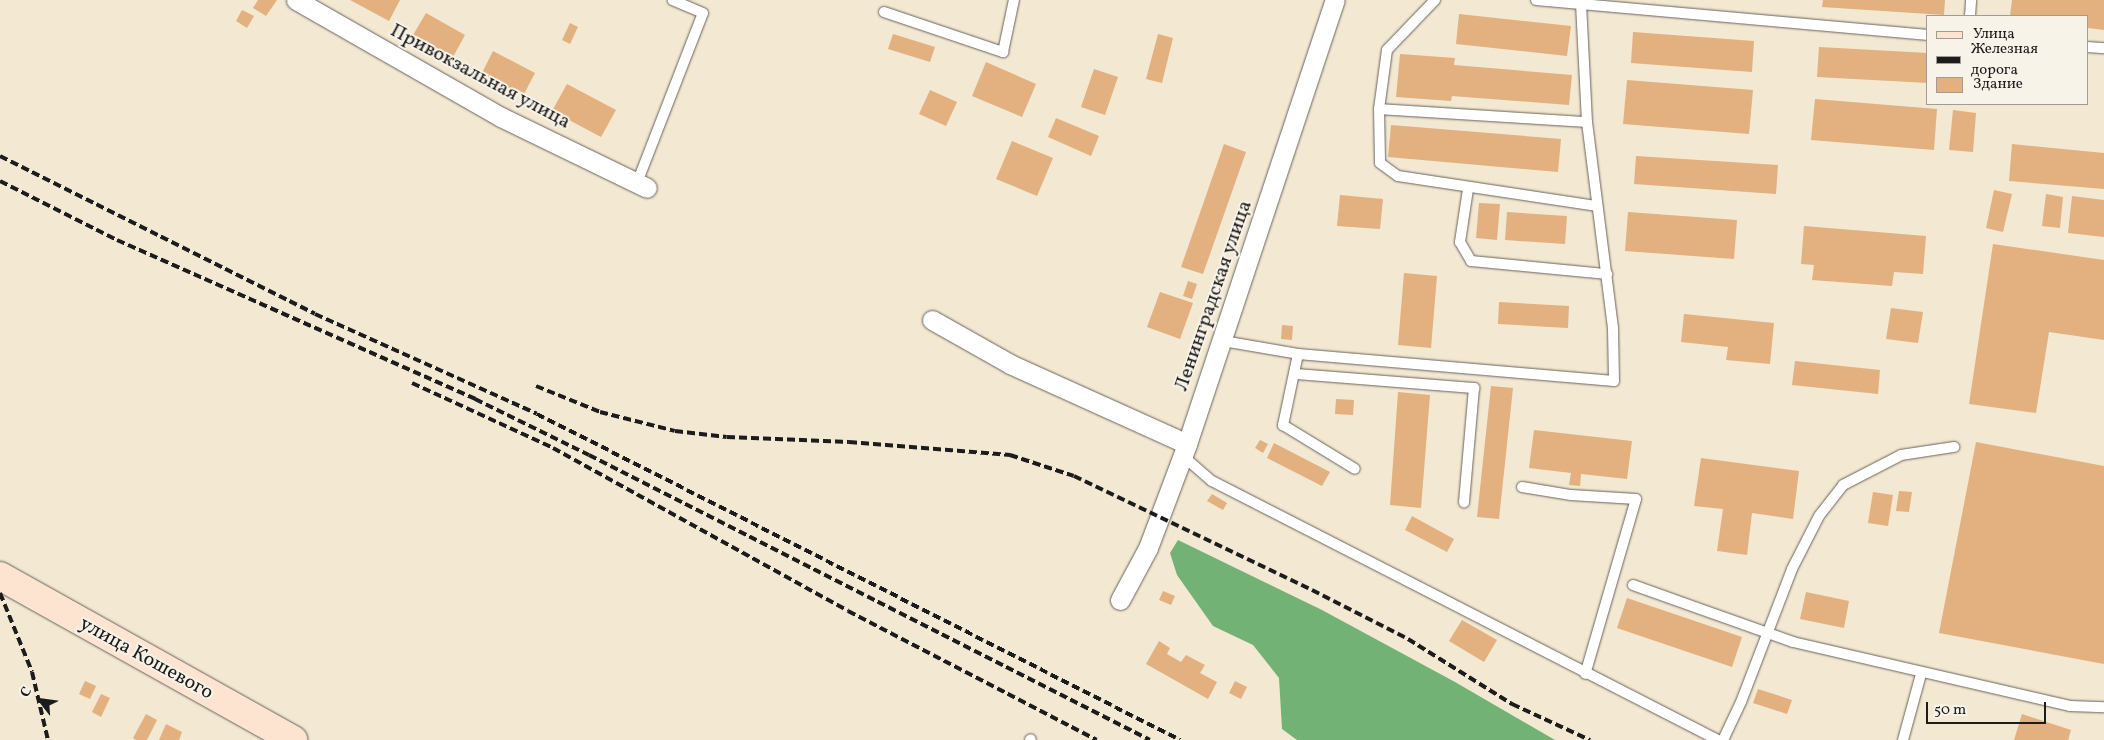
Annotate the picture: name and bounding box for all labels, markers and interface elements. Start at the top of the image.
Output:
legend [1926,15,2089,105]
street label: Привокзальная улица [385,19,575,135]
text: Улица [1973,24,2015,45]
text: Железная дорога [1971,39,2038,81]
text: Здание [1973,74,2023,95]
street label: Ленинградская улица [1170,197,1258,395]
street label: улица Кошевого [75,612,217,706]
north arrow [15,675,65,725]
text: С [16,684,37,701]
scale bar [1929,692,2049,724]
text: 50 m [1934,700,1966,721]

